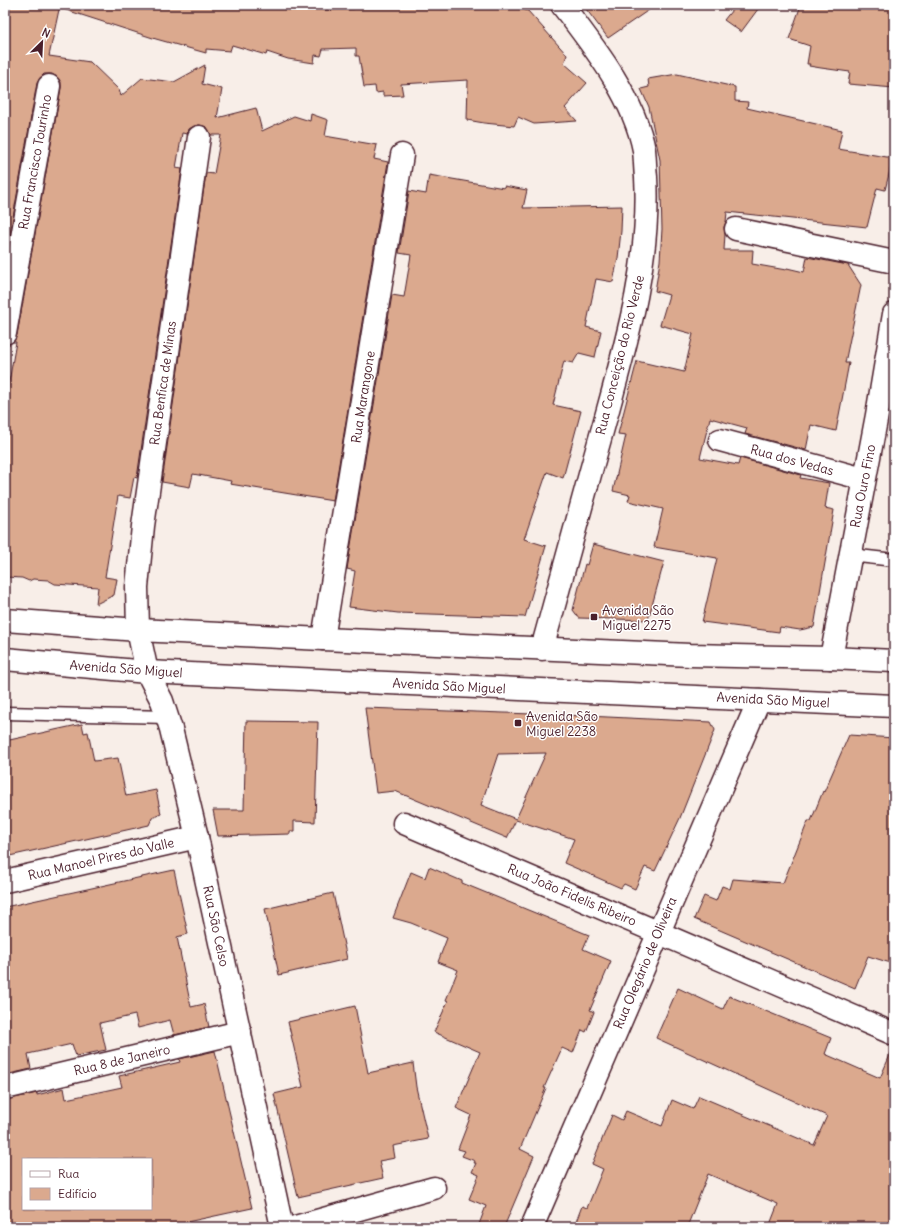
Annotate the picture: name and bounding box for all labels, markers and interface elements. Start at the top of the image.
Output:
north arrow [22,22,62,62]
text: N [40,25,52,41]
street label: Rua Francisco Tourinho [15,93,55,231]
street label: Rua Conceição do Rio Verde [592,273,648,437]
street label: Rua Benfica de Minas [146,320,180,446]
street label: Rua Marangone [347,350,379,444]
street label: Rua dos Vedas [748,441,836,479]
street label: Rua Ouro Fino [847,443,879,529]
place label: Avenida São Miguel 2275 [602,602,674,634]
marker: Avenida São Miguel 2275 [589,612,599,622]
street label: Avenida São Miguel [69,657,183,681]
street label: Avenida São Miguel [392,675,506,697]
street label: Avenida São Miguel [716,689,830,711]
place label: Avenida São Miguel 2238 [526,708,598,740]
marker: Avenida São Miguel 2238 [513,718,523,728]
street label: Rua Manoel Pires do Valle [26,834,176,884]
street label: Rua João Fidelis Ribeiro [505,860,639,930]
street label: Rua São Celso [199,884,233,968]
street label: Rua Olegário de Oliveira [609,894,681,1032]
street label: Rua 8 de Janeiro [72,1041,172,1079]
legend [22,1158,152,1210]
text: Rua [58,1166,80,1181]
text: Edifício [58,1186,97,1201]

